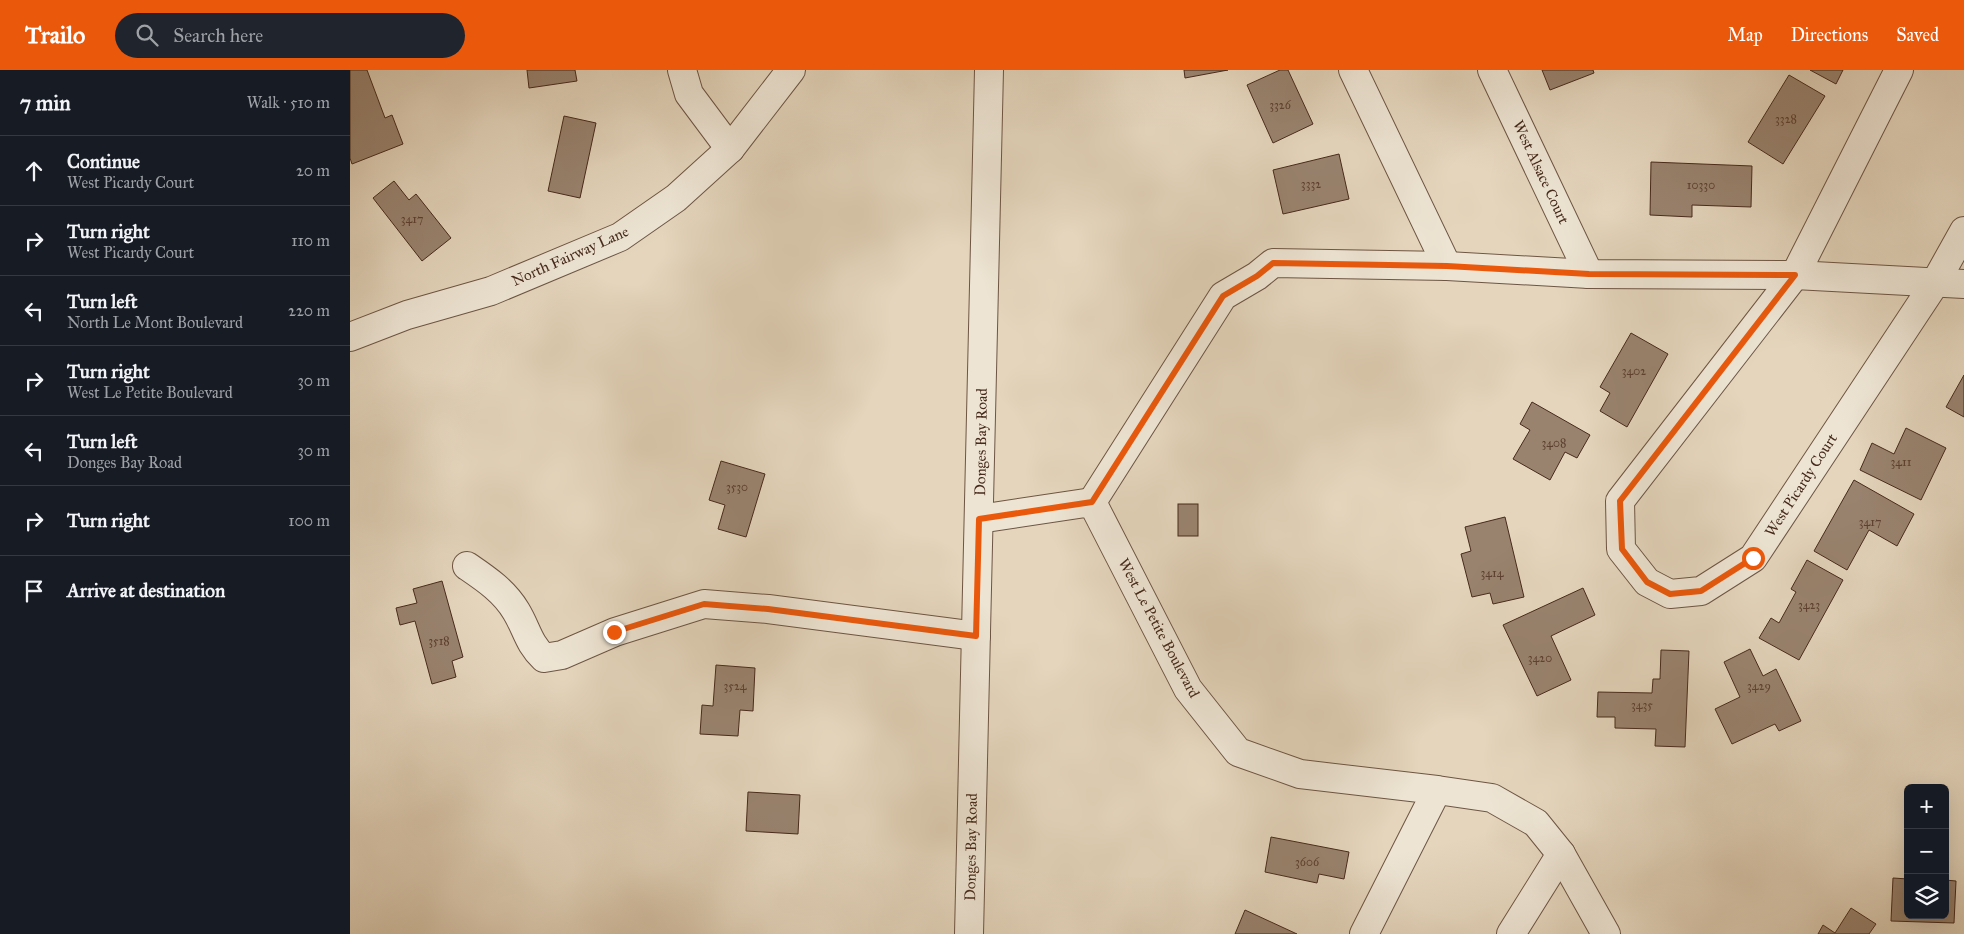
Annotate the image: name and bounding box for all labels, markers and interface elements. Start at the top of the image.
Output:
search box [115,13,465,58]
text: Trailo [25,20,85,50]
icon: search [133,21,161,49]
text: Search here [173,24,263,47]
text: Map [1727,24,1763,46]
text: Directions [1791,24,1868,46]
text: Saved [1896,24,1939,46]
text: 7 min [20,90,71,116]
text: Walk · 510 m [247,93,330,112]
house number: 3326 [1269,98,1292,112]
house number: 3328 [1775,112,1797,126]
street label: West Alsace Court [1509,117,1573,227]
text: Continue [67,150,140,173]
icon: ahead [20,157,48,185]
text: 20 m [296,161,330,180]
text: West Picardy Court [67,173,194,192]
house number: 3332 [1301,177,1321,191]
house number: 10330 [1687,178,1715,192]
house number: 3417 [401,212,423,226]
text: Turn right [67,220,150,243]
street label: North Fairway Lane [509,222,631,290]
icon: right [20,227,48,255]
text: 110 m [291,231,330,250]
text: West Picardy Court [67,243,194,262]
text: Turn left [67,290,137,313]
icon: left [20,297,48,325]
text: 220 m [288,301,330,320]
text: North Le Mont Boulevard [67,313,243,332]
text: Turn right [67,360,150,383]
house number: 3402 [1622,364,1646,378]
icon: right [20,367,48,395]
text: 30 m [297,371,330,390]
text: West Le Petite Boulevard [67,383,233,402]
street label: Donges Bay Road [971,387,991,496]
text: Turn left [67,430,137,453]
street label: West Picardy Court [1761,430,1841,540]
house number: 3408 [1542,436,1566,450]
icon: left [20,437,48,465]
text: 30 m [297,441,330,460]
text: Donges Bay Road [67,453,182,472]
house number: 3411 [1891,455,1912,469]
house number: 3530 [726,480,748,494]
icon: right [20,507,48,535]
text: Turn right [67,509,150,532]
text: 100 m [288,511,330,530]
house number: 3417 [1859,515,1881,529]
route start [1742,547,1765,570]
street label: West Le Petite Boulevard [1115,555,1204,701]
house number: 3414 [1481,566,1504,580]
icon: arrive [20,577,48,605]
text: Arrive at destination [67,579,225,602]
house number: 3423 [1798,598,1820,612]
route end [603,621,626,644]
house number: 3518 [428,634,450,648]
house number: 3420 [1528,651,1552,665]
house number: 3524 [724,679,747,693]
house number: 3429 [1747,679,1771,693]
house number: 3435 [1631,698,1653,712]
map controls [1904,784,1949,919]
button: + [1904,784,1949,829]
street label: Donges Bay Road [961,792,981,901]
button: − [1904,829,1949,874]
house number: 3606 [1295,855,1320,869]
button: layers [1904,874,1949,919]

